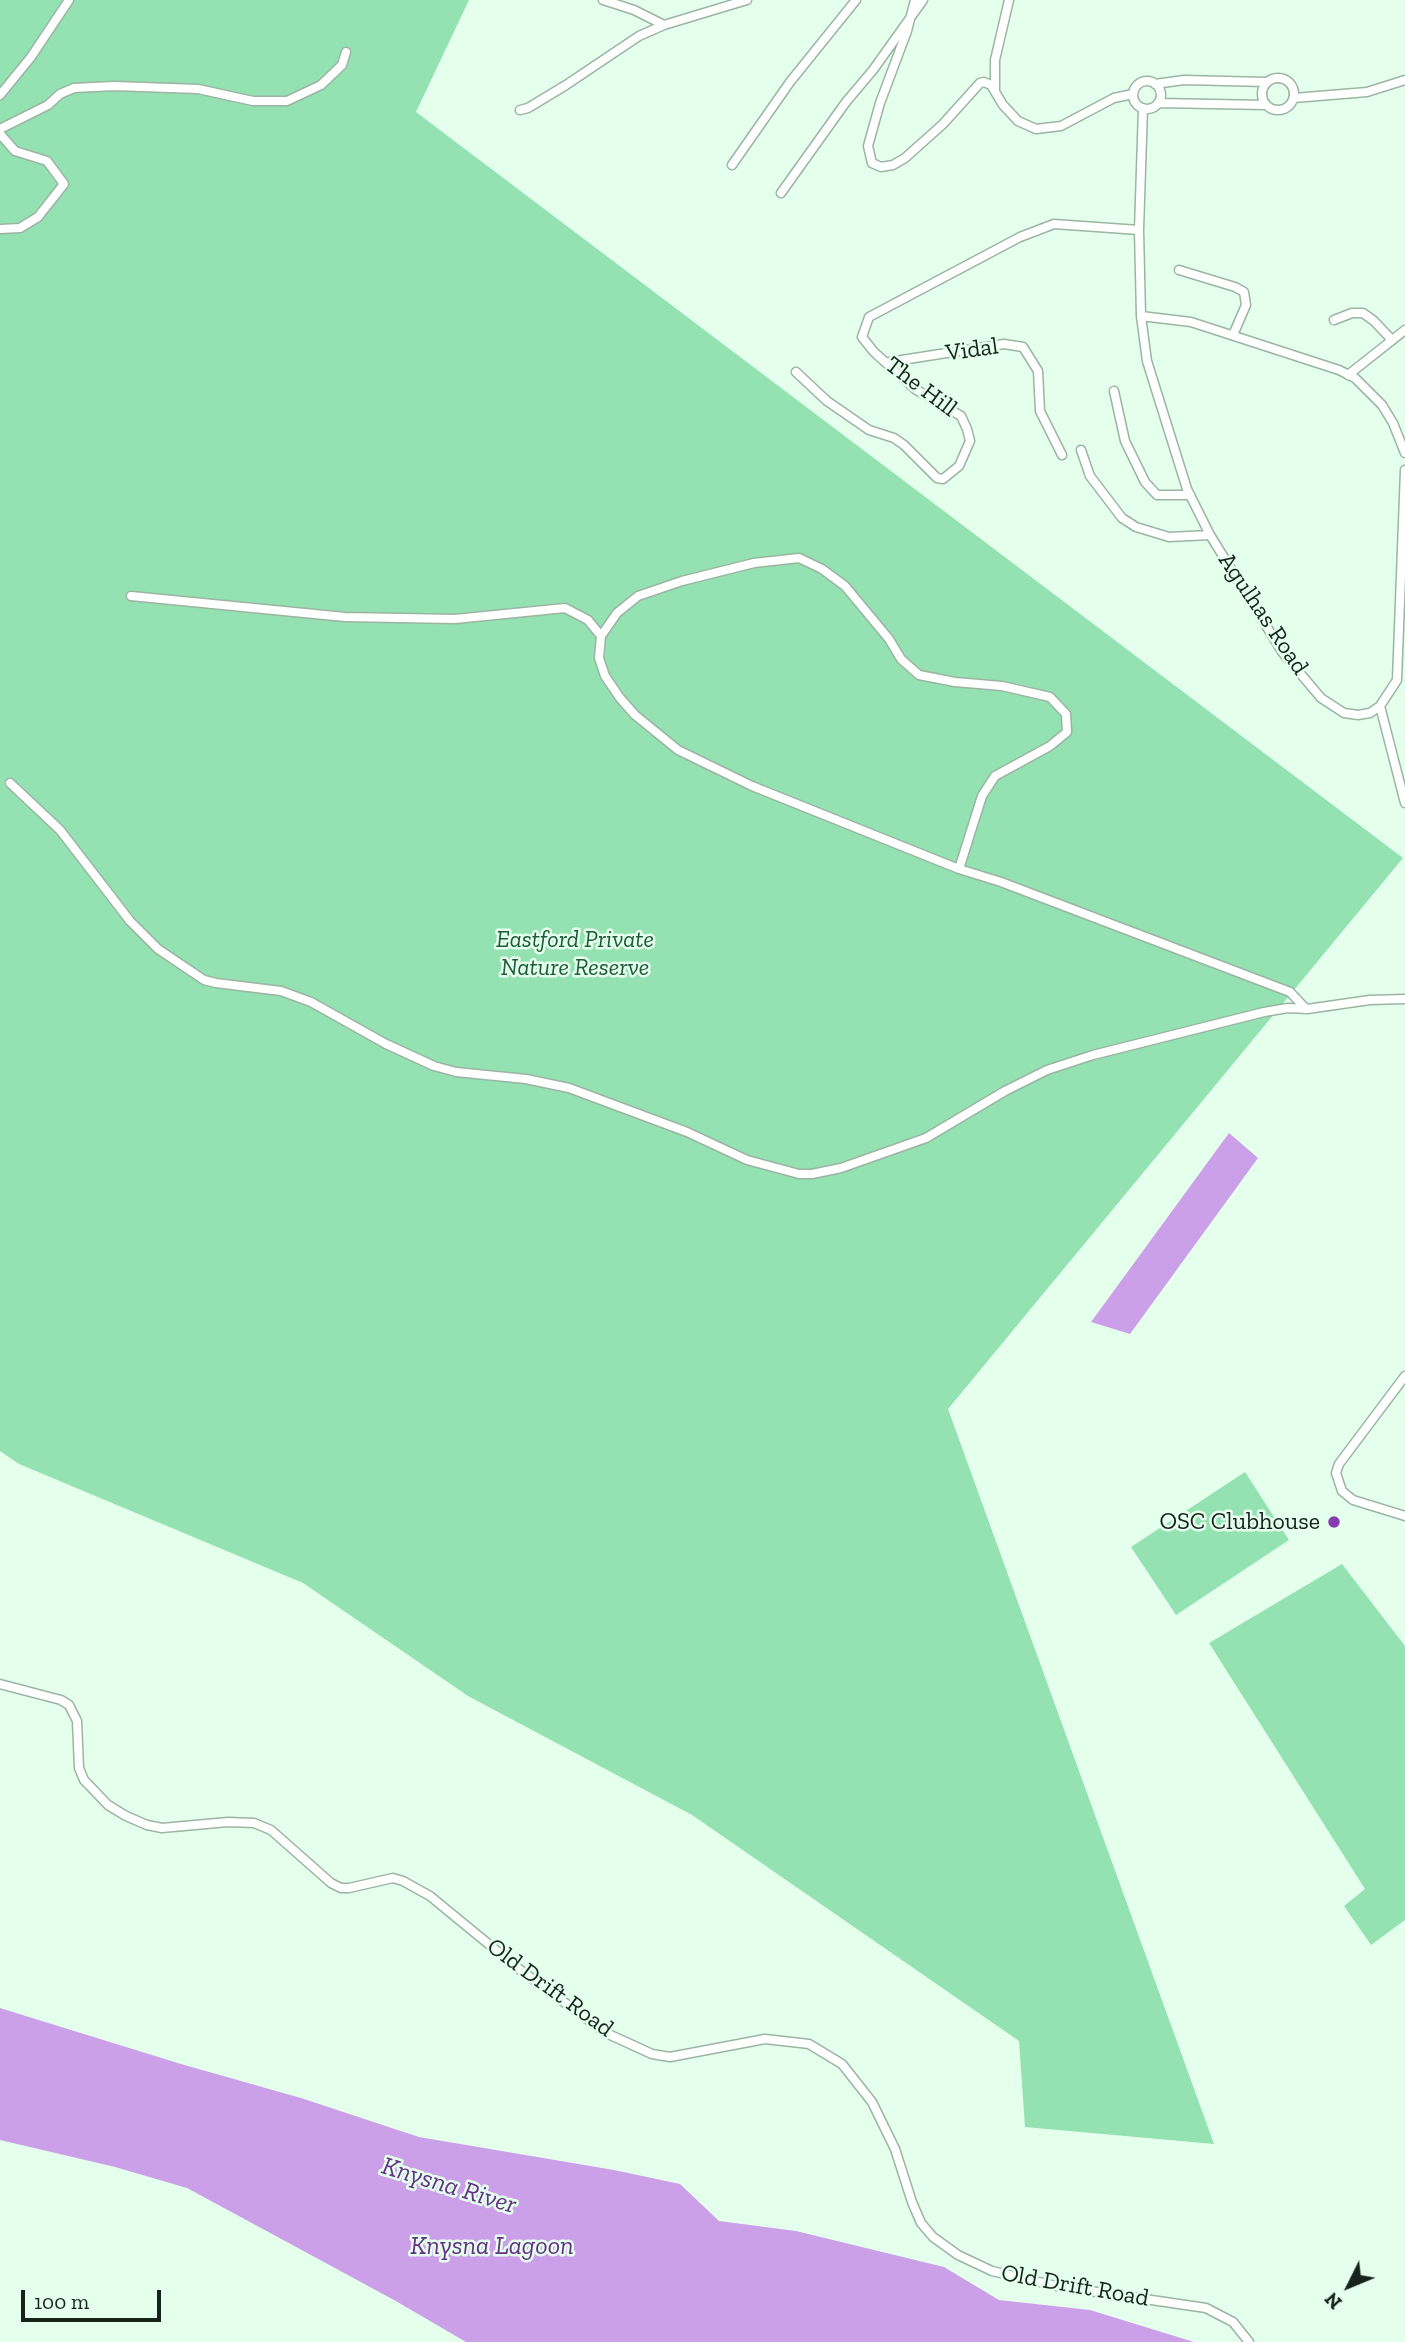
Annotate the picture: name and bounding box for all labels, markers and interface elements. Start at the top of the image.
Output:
street label: Vidal [944,332,1000,368]
street label: The Hill [879,351,963,423]
street label: Agulhas Road [1212,548,1314,680]
park label: Eastford Private Nature Reserve [496,926,654,982]
place label: OSC Clubhouse [1160,1508,1320,1536]
marker: OSC Clubhouse [1326,1514,1342,1530]
street label: Old Drift Road [481,1932,619,2044]
water label: Knysna River [378,2151,520,2221]
water label: Knysna Lagoon [410,2231,574,2263]
north arrow [1314,2251,1384,2321]
street label: Old Drift Road [999,2259,1151,2313]
scale bar [24,2276,164,2320]
text: N [1320,2288,1347,2314]
text: 100 m [34,2289,89,2314]

